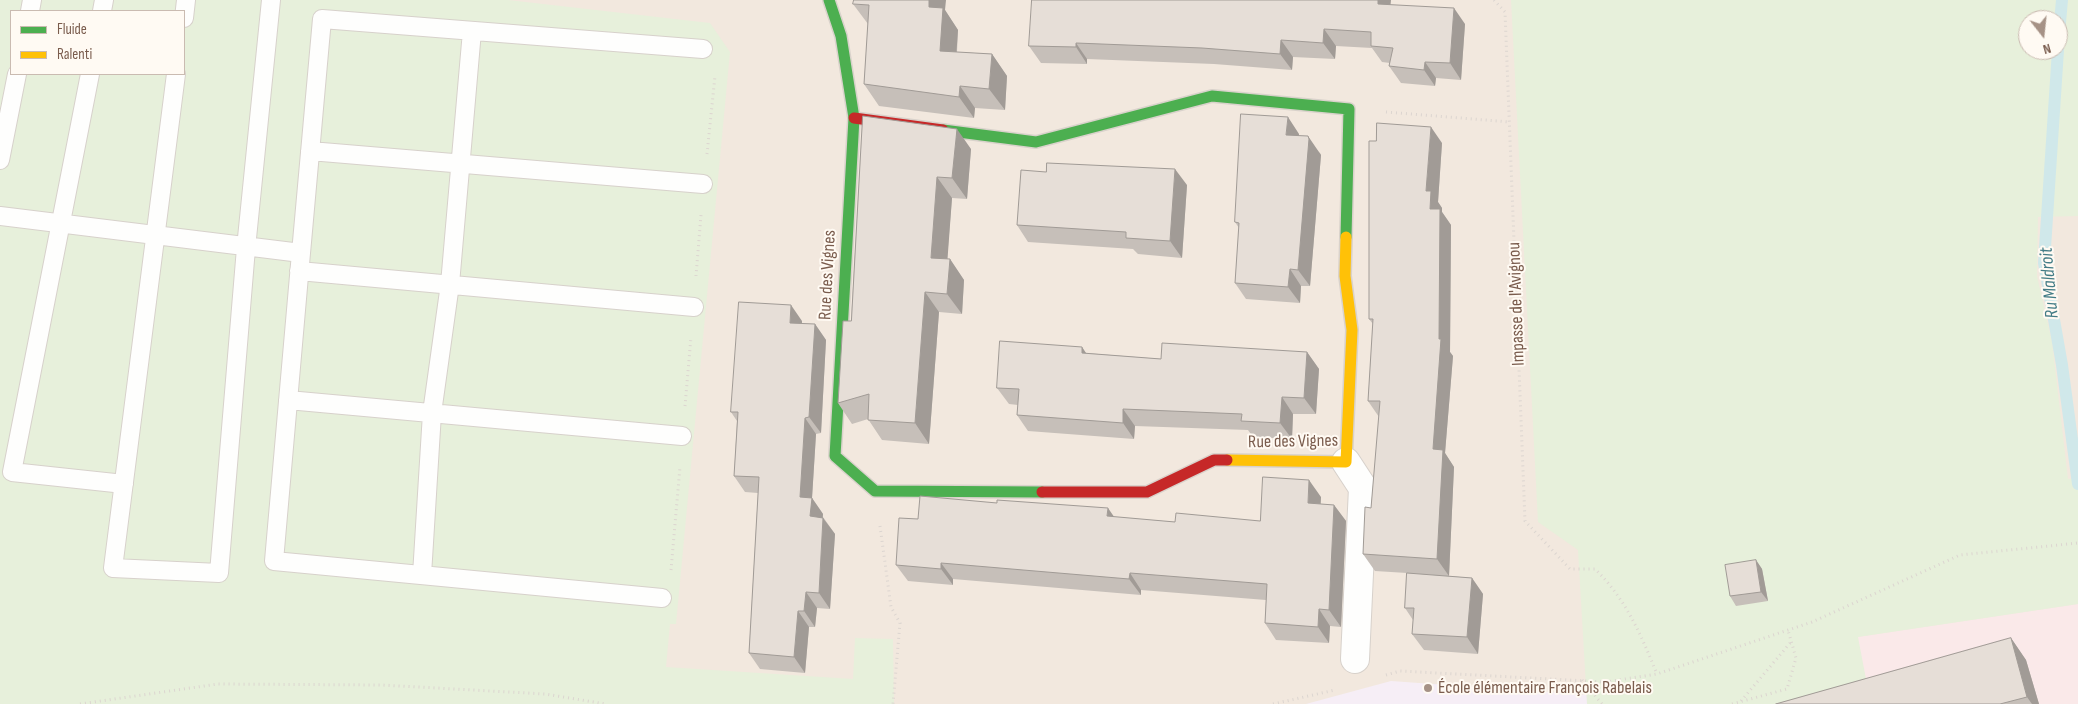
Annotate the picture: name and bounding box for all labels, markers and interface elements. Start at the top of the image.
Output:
legend [10,10,185,75]
north arrow [2018,10,2068,60]
text: Fluide [57,20,87,39]
text: N [2041,40,2053,58]
text: Ralenti [57,45,92,64]
street label: Rue des Vignes [815,229,841,321]
street label: Impasse de l'Avignou [1504,242,1530,366]
water label: Ru Maldroit [2036,247,2064,319]
street label: Rue des Vignes [1248,430,1338,454]
place label: École élémentaire François Rabelais [1438,677,1652,699]
marker: École élémentaire François Rabelais [1422,682,1434,694]

